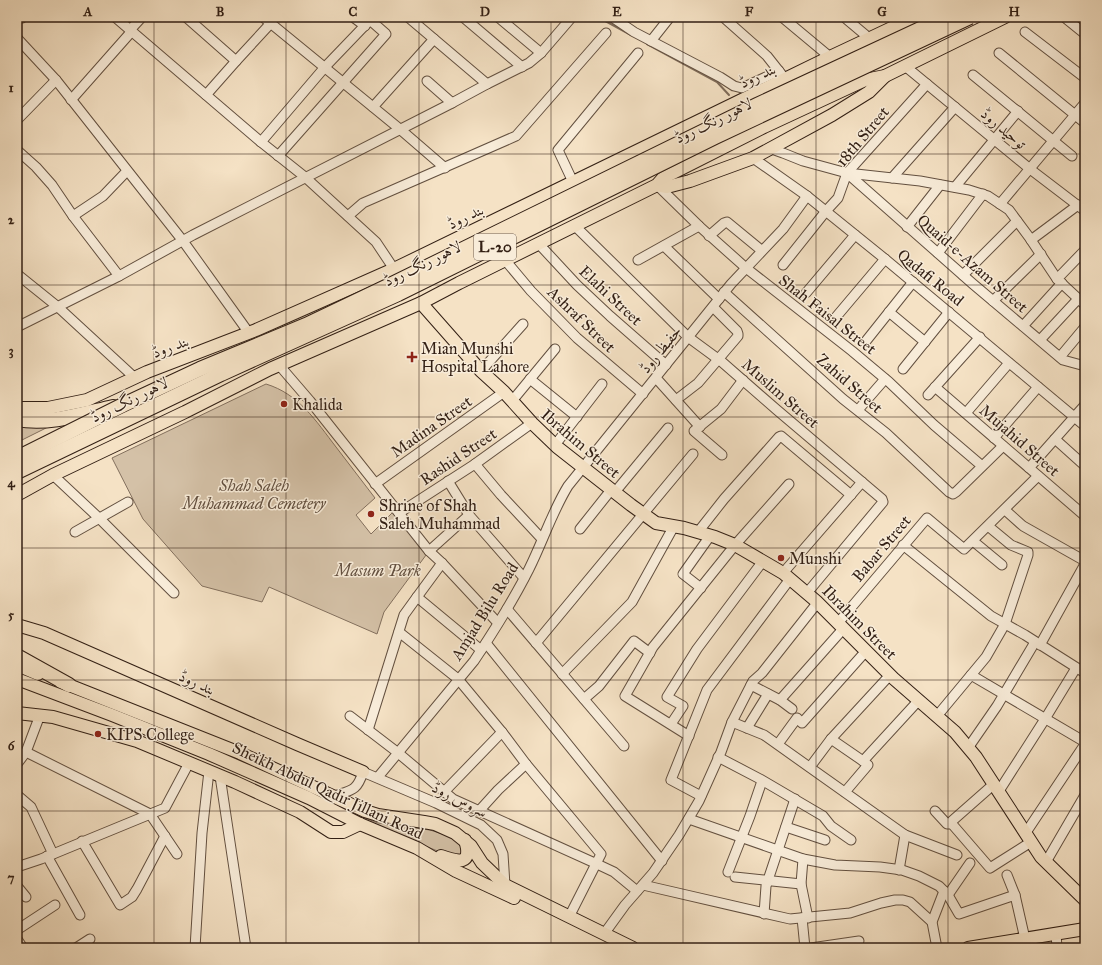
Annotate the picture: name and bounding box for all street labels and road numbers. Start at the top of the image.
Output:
street label: بند روڈ [736,59,779,93]
street label: لاہور رنگ روڈ [671,93,756,148]
street label: 18th Street [832,102,893,170]
street label: توحید روڈ [976,104,1031,154]
street label: بند روڈ [444,200,487,234]
street label: Quaid-e-Azam Street [913,210,1032,317]
road number: L-20 [474,234,516,260]
street label: لاہور رنگ روڈ [380,236,465,291]
street label: Qadafi Road [894,245,968,310]
street label: Elahi Street [575,261,646,329]
street label: Shah Faisal Street [775,270,881,359]
street label: Ashraf Street [543,282,620,357]
street label: حفیظ روڈ [635,322,685,377]
street label: بند روڈ [149,331,192,363]
street label: Zahid Street [813,350,887,417]
street label: Muslim Street [738,355,823,432]
street label: لاہور رنگ روڈ [87,372,172,427]
street label: Madina Street [387,391,476,461]
street label: Mujahid Street [976,400,1064,481]
street label: Ibrahim Street [537,405,624,482]
street label: Rashid Street [416,424,500,489]
street label: Babar Street [848,511,915,585]
street label: Amjad Bilu Road [446,559,522,664]
street label: Ibrahim Street [819,581,901,664]
street label: بند روڈ [175,666,218,700]
street label: Sheikh Abdul Qadir Jillani Road [229,738,426,844]
street label: سروس روڈ [428,777,491,822]

